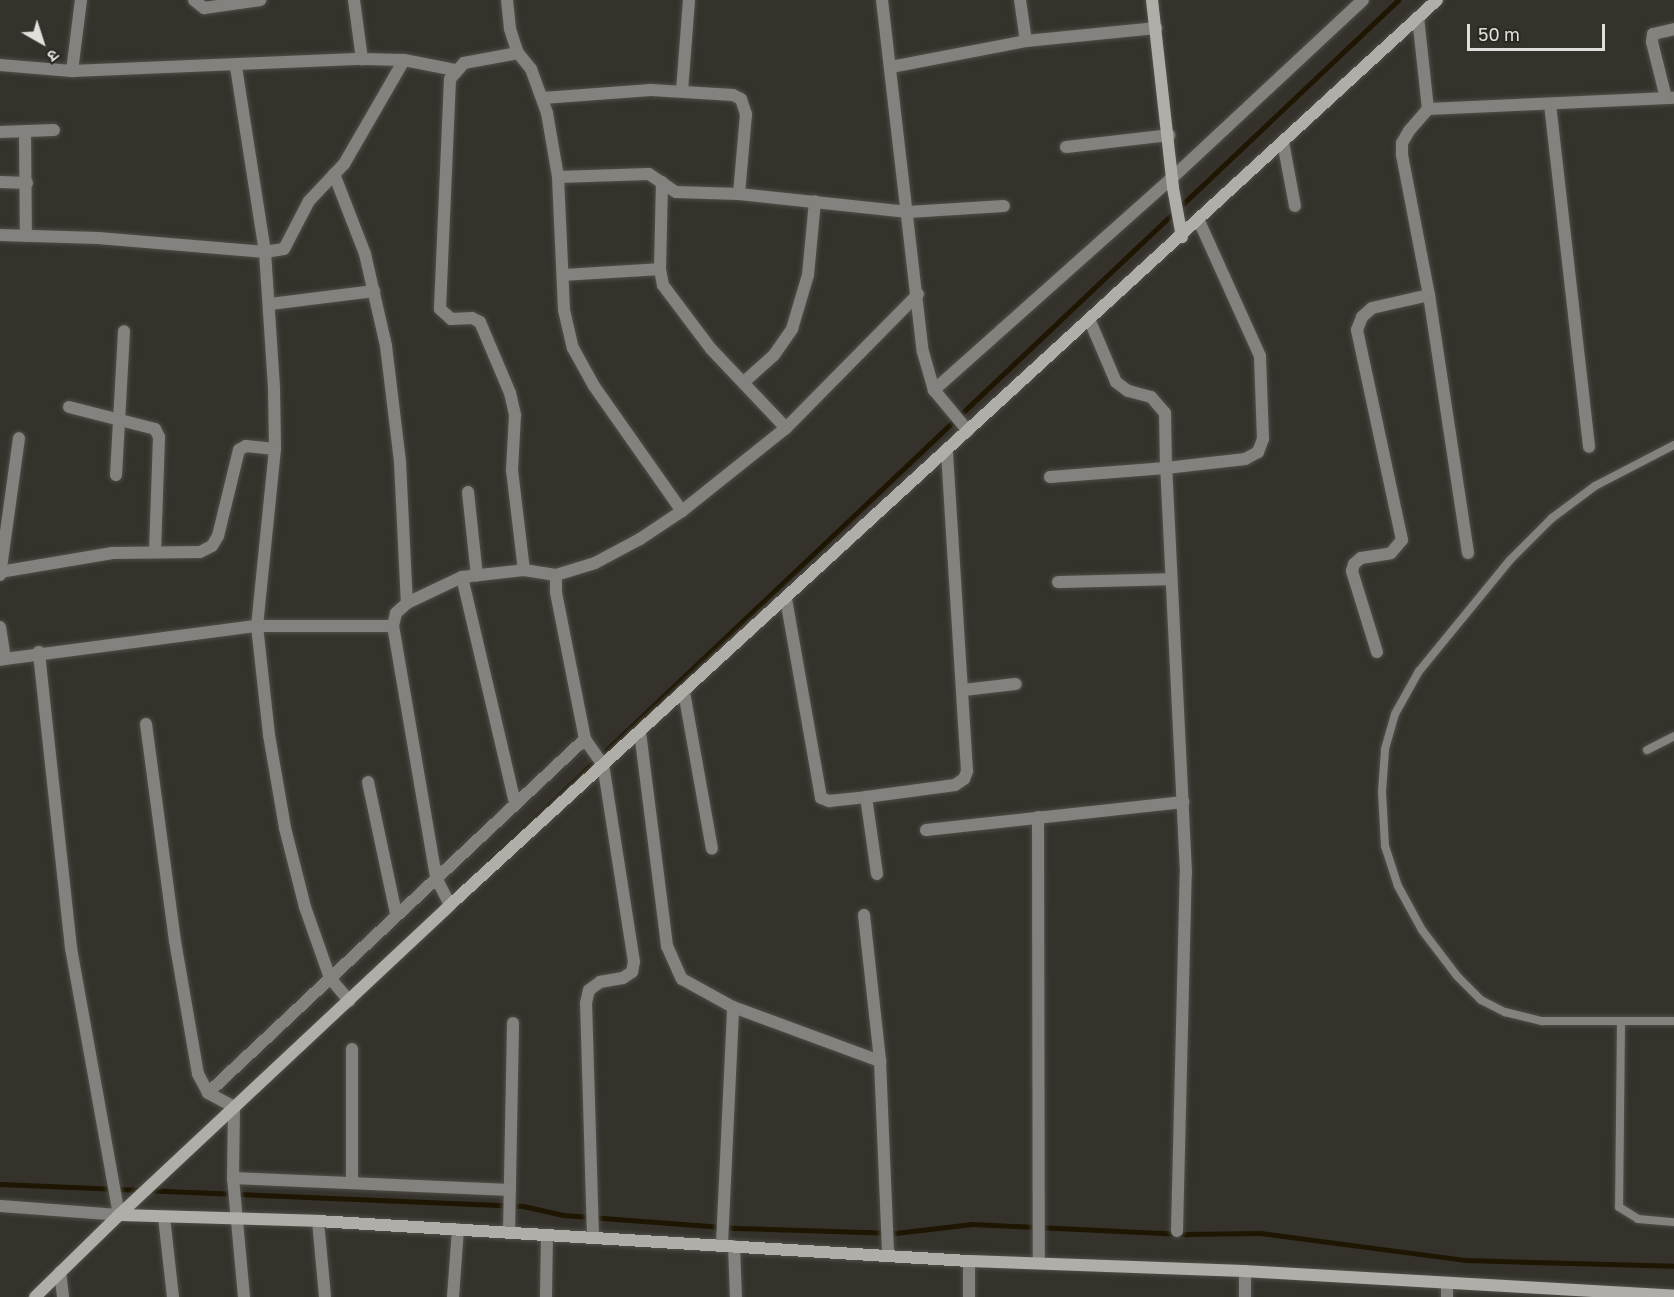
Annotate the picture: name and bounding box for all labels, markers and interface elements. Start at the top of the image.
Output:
north arrow [12,12,72,72]
scale bar [1470,12,1608,50]
text: 50 m [1478,23,1520,45]
text: उ [43,45,63,67]

